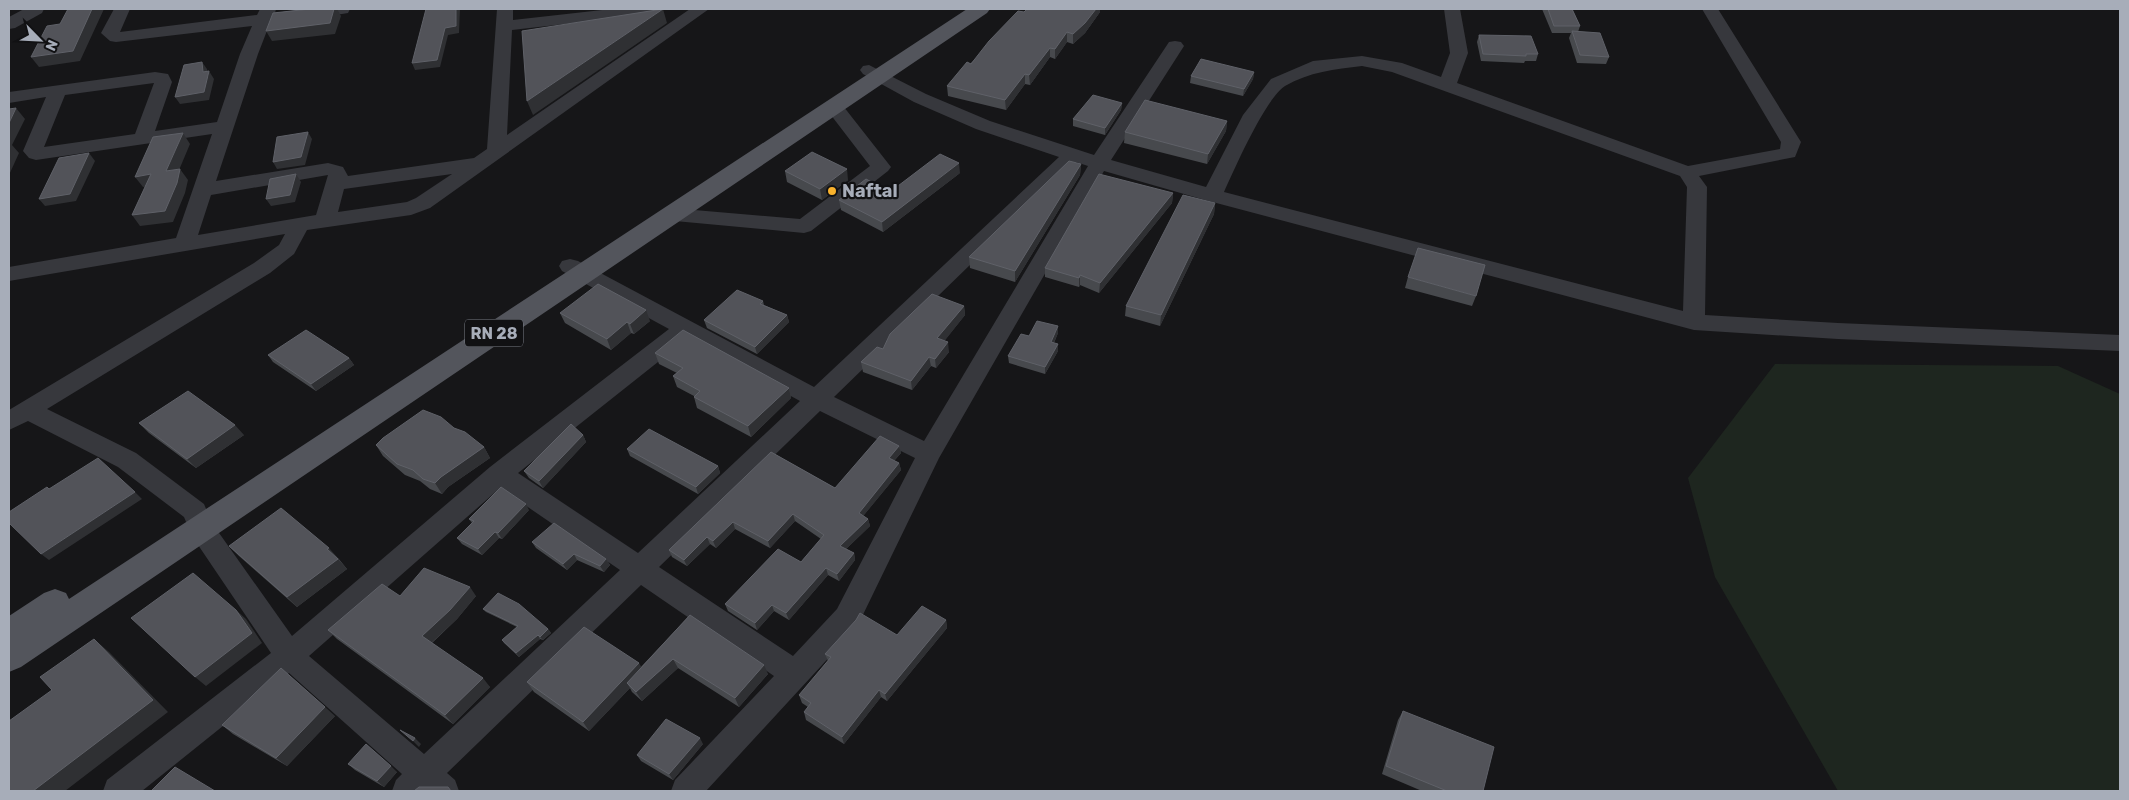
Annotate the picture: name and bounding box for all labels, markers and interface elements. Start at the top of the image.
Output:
north arrow [15,15,65,65]
text: N [42,37,61,53]
place label: Naftal [842,180,898,202]
marker: Naftal [826,185,838,197]
road number: RN 28 [465,319,523,346]

